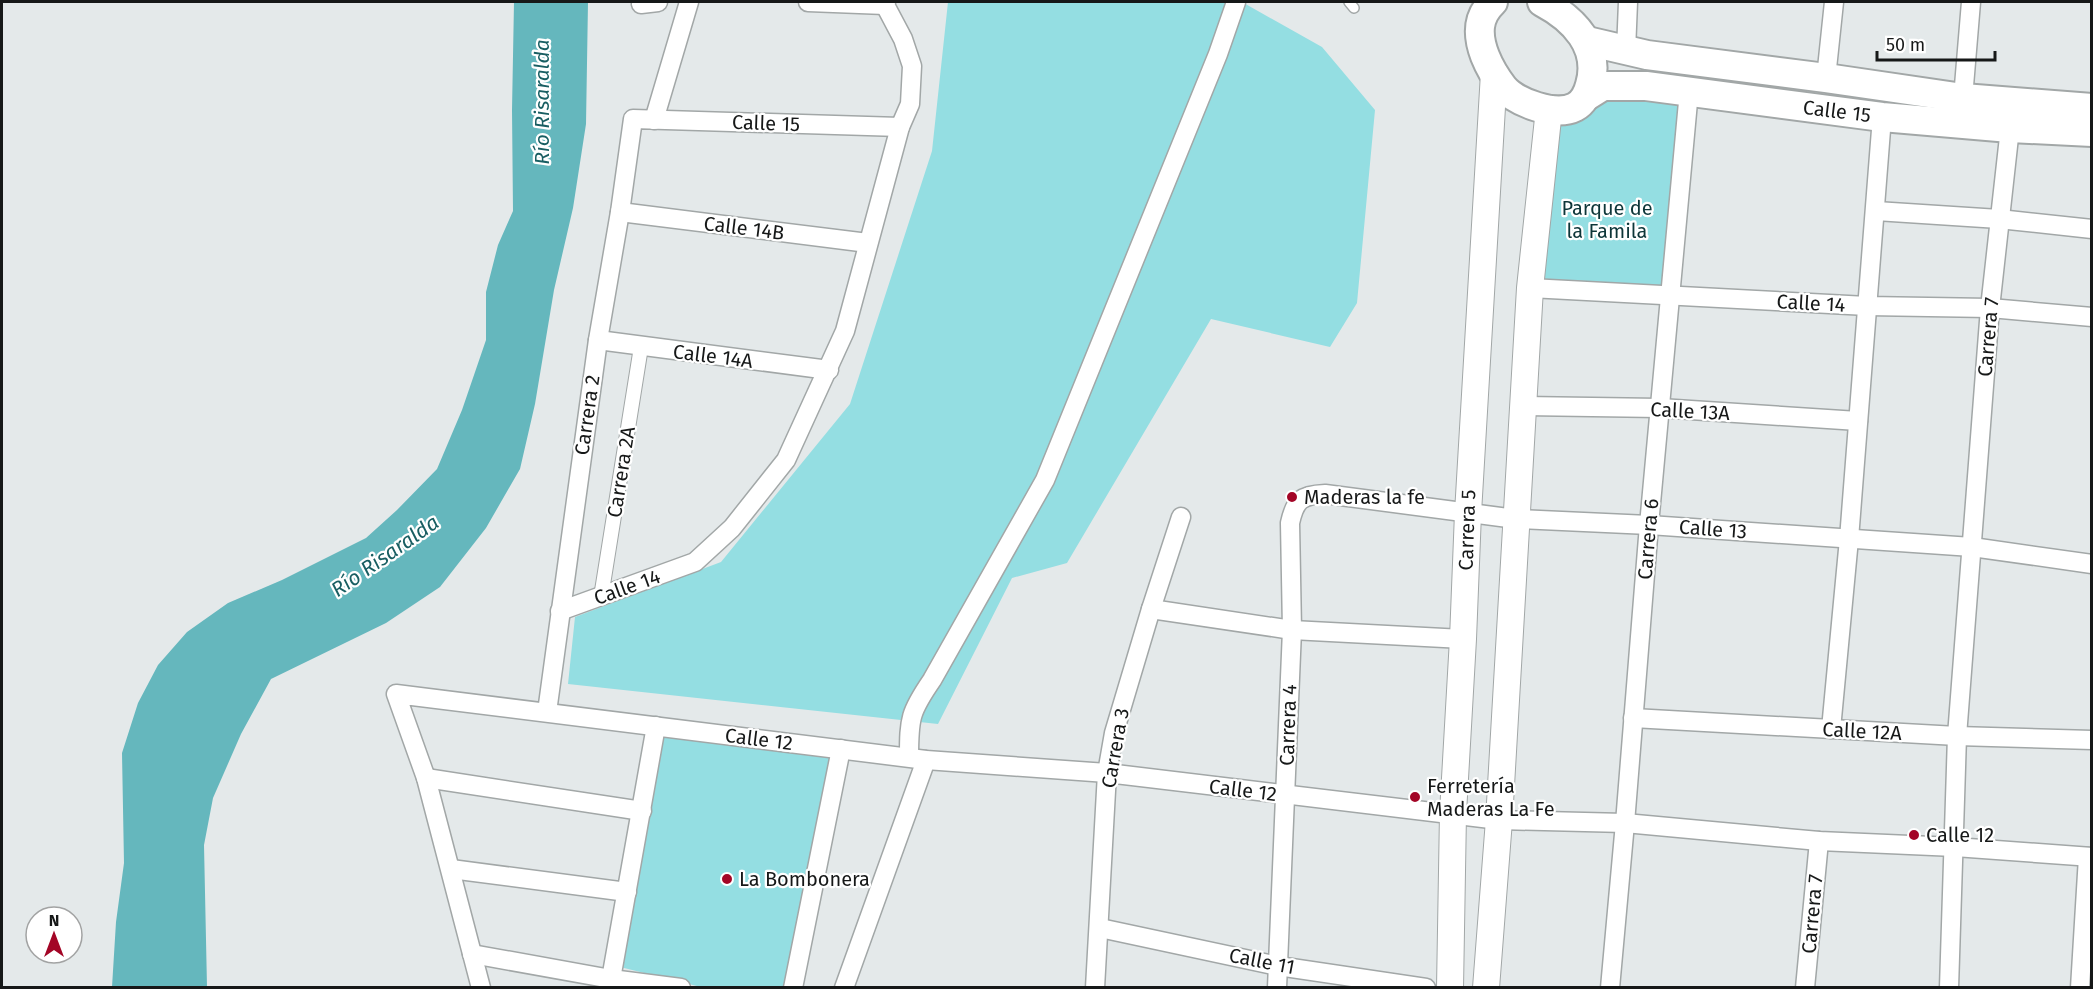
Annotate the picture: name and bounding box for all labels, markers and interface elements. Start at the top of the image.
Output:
scale bar [1877,24,1996,62]
text: 50 m [1886,34,1925,56]
water label: Río Risaralda [529,39,555,165]
street label: Calle 15 [1802,95,1872,127]
street label: Calle 15 [732,110,800,136]
park label: Parque de la Famila [1561,196,1653,243]
street label: Calle 14B [702,211,786,245]
street label: Calle 14 [1776,289,1846,317]
street label: Carrera 7 [1973,296,2003,378]
street label: Calle 14A [672,339,755,373]
street label: Carrera 2 [569,373,605,457]
street label: Calle 13A [1650,397,1731,425]
street label: Carrera 2A [602,424,640,519]
place label: Maderas la fe [1304,485,1425,509]
street label: Carrera 5 [1454,489,1480,571]
marker: Maderas la fe [1285,490,1299,504]
street label: Carrera 6 [1632,497,1664,581]
water label: Río Risaralda [326,509,444,603]
street label: Calle 13 [1678,515,1748,543]
street label: Calle 14 [591,564,664,610]
street label: Carrera 4 [1275,684,1301,766]
street label: Carrera 3 [1096,706,1134,790]
street label: Calle 12A [1822,717,1903,745]
street label: Calle 12 [724,723,794,755]
street label: Calle 12 [1208,774,1278,806]
place label: Ferretería Maderas La Fe [1427,774,1555,821]
marker: Ferretería Maderas La Fe [1408,790,1422,804]
place label: Calle 12 [1926,823,1994,847]
marker: Calle 12 [1907,828,1921,842]
place label: La Bombonera [739,867,870,891]
marker: La Bombonera [720,872,734,886]
street label: Carrera 7 [1797,873,1827,955]
north arrow [24,905,84,965]
text: N [49,911,59,930]
street label: Calle 11 [1227,943,1297,979]

